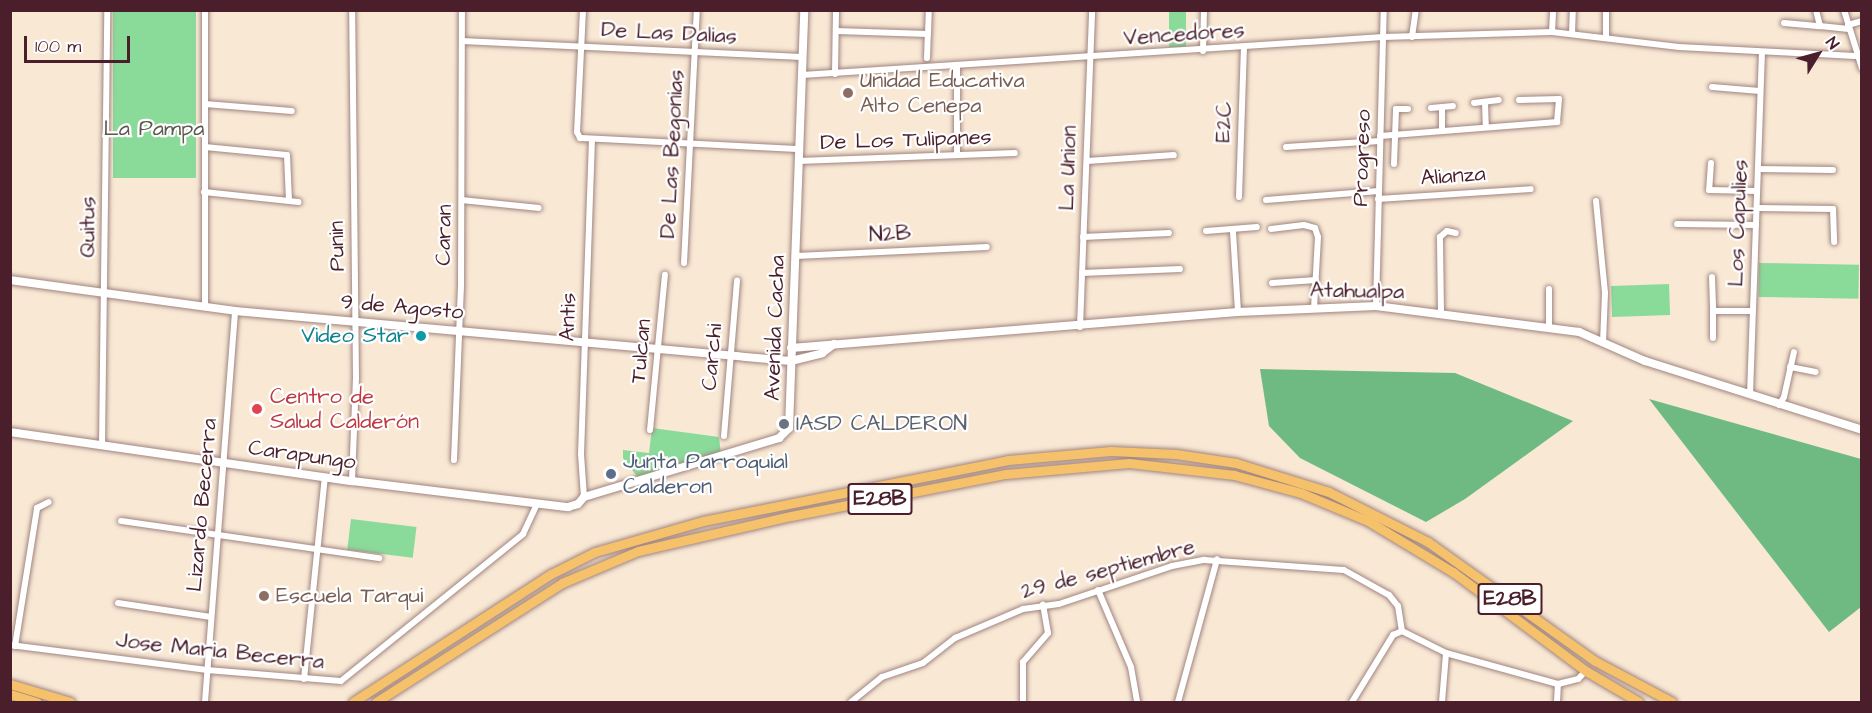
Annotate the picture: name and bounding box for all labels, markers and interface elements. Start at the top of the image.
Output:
street label: De Las Dalias [601,16,737,50]
street label: Vencedores [1123,17,1245,51]
scale bar [27,24,134,62]
north arrow [1788,24,1848,84]
text: N [1821,33,1844,54]
text: 100 m [35,34,81,59]
place label: Unidad Educativa Alto Cenepa [860,67,1025,118]
street label: De Las Begonias [654,69,690,239]
marker: Unidad Educativa Alto Cenepa [841,86,855,100]
street label: E2C [1210,101,1238,143]
street label: Progreso [1347,109,1377,207]
park label: La Pampa [103,116,205,142]
street label: De Los Tulipanes [820,124,992,156]
street label: La Union [1053,125,1083,211]
street label: Los Capulies [1723,159,1753,287]
street label: Alianza [1420,161,1486,191]
street label: Quitus [75,196,101,258]
street label: Caran [430,204,458,266]
street label: N2B [868,220,912,248]
street label: Punin [323,221,351,271]
street label: Avenida Cacha [759,255,791,401]
street label: Atahualpa [1310,277,1404,305]
street label: 9 de Agosto [339,288,465,326]
street label: Antis [554,292,582,342]
street label: Tulcan [625,318,657,384]
street label: Carchi [696,322,728,392]
place label: Video Star [301,323,409,349]
marker: Video Star [414,329,428,343]
place label: Centro de Salud Calderón [270,383,419,434]
marker: Centro de Salud Calderón [248,400,266,418]
place label: IASD CALDERON [796,411,967,437]
street label: Lizardo Becerra [181,417,223,593]
marker: IASD CALDERON [777,417,791,431]
street label: Carapungo [247,434,357,476]
place label: Junta Parroquial Calderon [623,448,788,500]
marker: Junta Parroquial Calderon [604,467,618,481]
road number: E28B [847,481,913,517]
street label: 29 de septiembre [1018,533,1198,605]
road number: E28B [1477,581,1543,617]
place label: Escuela Tarqui [276,583,423,609]
marker: Escuela Tarqui [257,589,271,603]
street label: Jose Maria Becerra [114,627,326,675]

